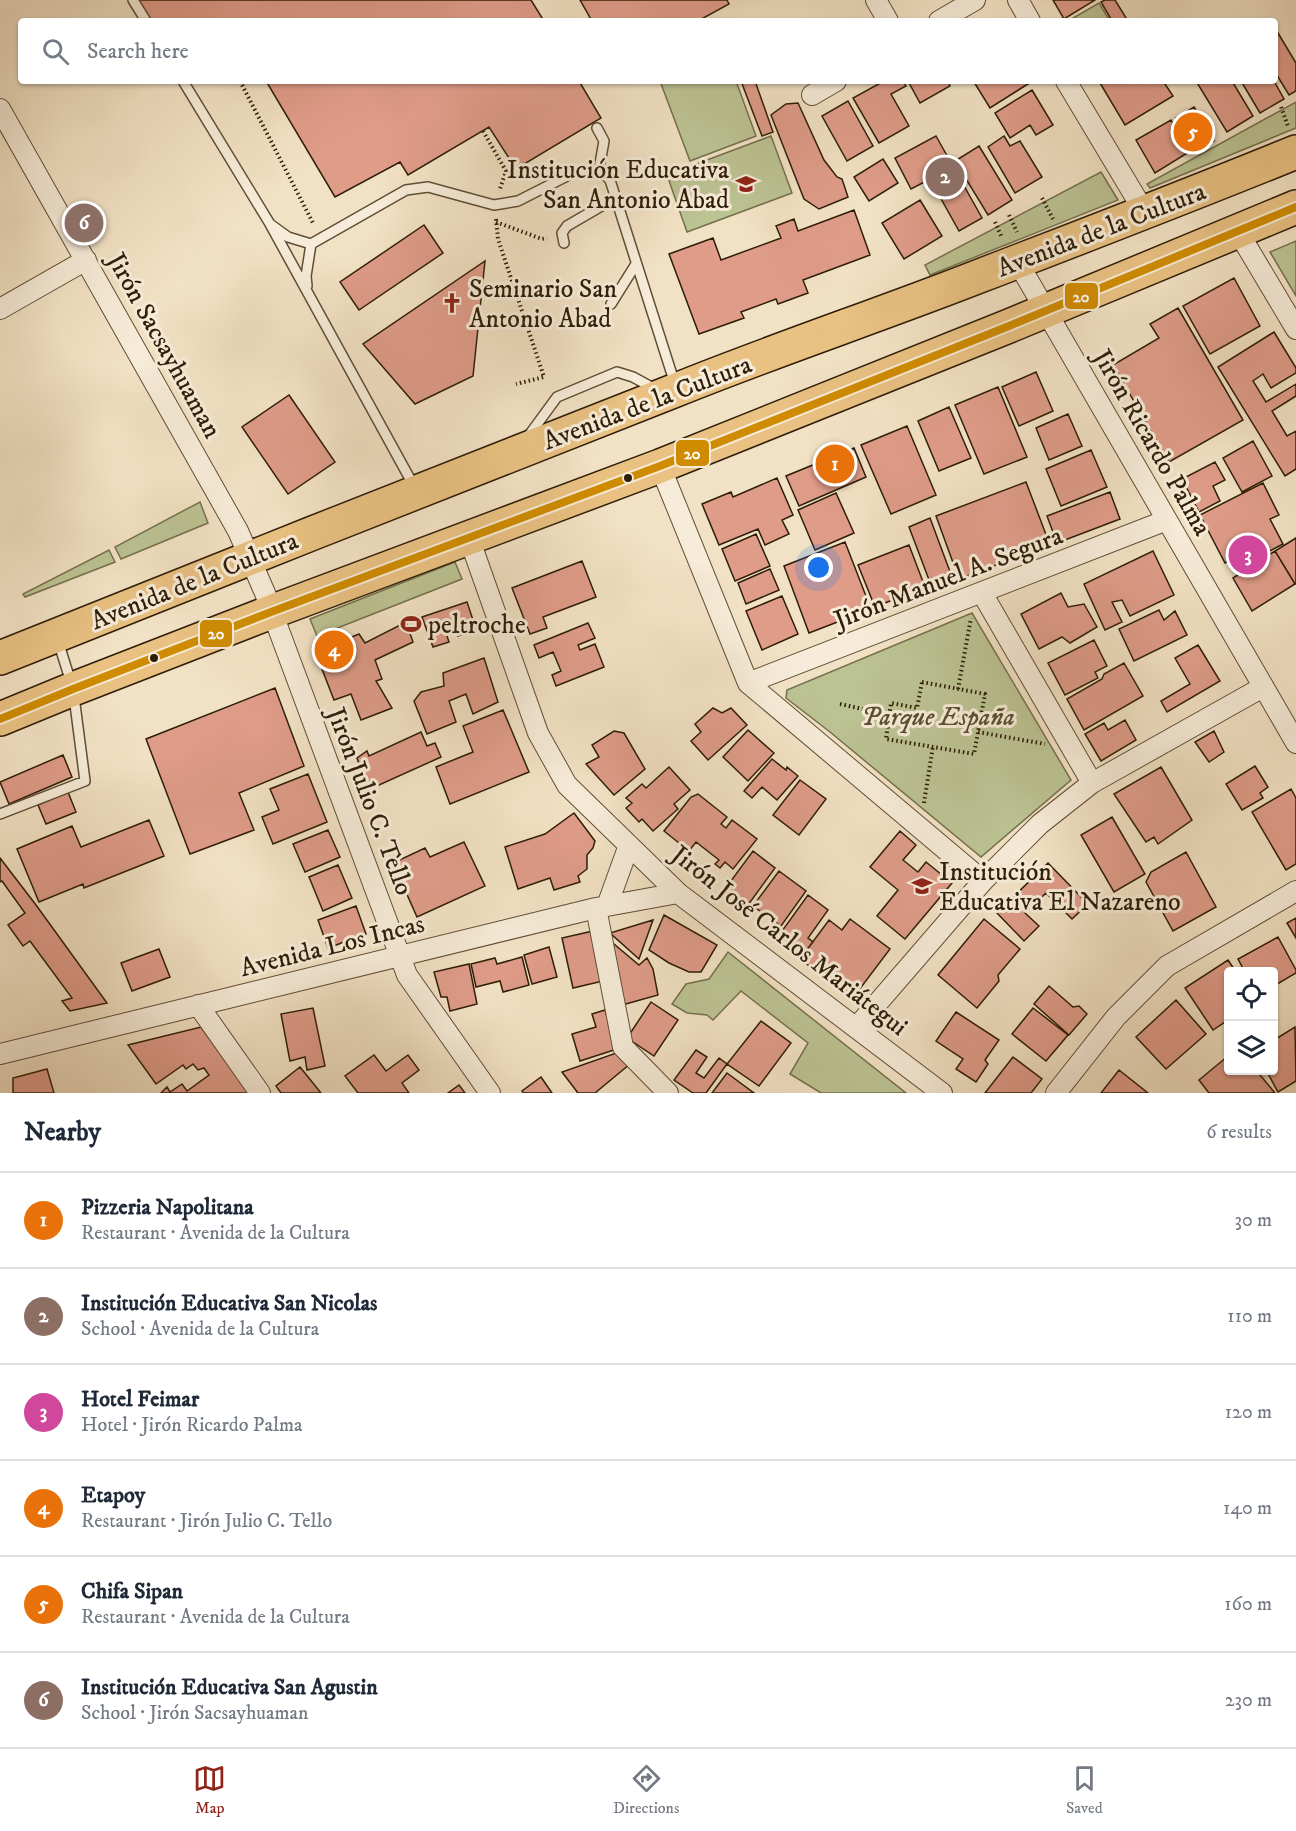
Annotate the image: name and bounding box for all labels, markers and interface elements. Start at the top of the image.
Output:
search box [18,18,1278,84]
icon: search [39,35,72,68]
text: Search here [87,38,189,65]
pin: 5 [1174,110,1212,154]
place label: Institución Educativa San Antonio Abad [507,154,729,217]
pin: 2 [926,154,964,200]
school or university icon: Institución Educativa San Antonio Abad [734,172,758,196]
street label: Avenida de la Cultura [992,175,1211,285]
pin: 6 [64,200,104,246]
street label: Jirón Sacsayhuaman [98,246,228,445]
place label: Seminario San Antonio Abad [469,273,618,336]
line badge: 20 [1064,282,1099,310]
text: 20 [1073,287,1090,307]
church icon: Seminario San Antonio Abad [440,291,464,315]
street label: Jirón Ricardo Palma [1084,342,1218,542]
street label: Avenida de la Cultura [538,348,757,458]
line badge: 20 [675,439,710,467]
pin: 1 [816,442,854,486]
text: 20 [684,444,701,464]
unlabelled marker [622,472,634,484]
street label: Jirón Manuel A. Segura [828,520,1067,638]
street label: Avenida de la Cultura [86,525,303,638]
pin: 3 [1228,532,1268,578]
your location [804,553,833,582]
place label: peltroche [427,609,526,642]
sports icon: peltroche [399,612,423,636]
line badge: 20 [199,619,233,648]
text: 20 [208,624,225,644]
pin: 4 [314,628,354,672]
unlabelled marker [148,652,160,664]
street label: Jirón Julio C. Tello [318,701,421,900]
park label: Parque España [861,701,1015,734]
street label: Jirón José Carlos Mariátegui [663,837,914,1044]
place label: Institución Educativa El Nazareno [939,856,1181,919]
school or university icon: Institución Educativa El Nazareno [910,874,934,898]
street label: Avenida Los Incas [237,908,428,985]
map controls [1224,967,1278,1075]
button: locate [1224,967,1278,1021]
button: layers [1224,1021,1278,1075]
text: Nearby [24,1116,101,1149]
text: 6 results [1206,1120,1272,1145]
text: Pizzeria Napolitana [81,1194,254,1221]
text: 1 [40,1208,47,1233]
text: 30 m [1234,1208,1272,1233]
text: Restaurant · Avenida de la Cultura [81,1221,350,1246]
text: Institución Educativa San Nicolas [81,1290,377,1317]
text: 2 [39,1304,48,1329]
text: 110 m [1227,1304,1272,1329]
text: School · Avenida de la Cultura [81,1317,319,1342]
text: Hotel Feimar [81,1386,199,1413]
text: 3 [40,1400,47,1425]
text: 120 m [1225,1400,1272,1425]
text: Hotel · Jirón Ricardo Palma [81,1413,302,1438]
text: Etapoy [81,1482,145,1509]
text: 4 [38,1496,49,1521]
text: 140 m [1223,1496,1272,1521]
text: Restaurant · Jirón Julio C. Tello [81,1509,332,1534]
text: Chifa Sipan [81,1578,183,1605]
text: 5 [39,1592,48,1617]
text: 160 m [1224,1592,1272,1617]
text: Restaurant · Avenida de la Cultura [81,1605,350,1630]
text: Institución Educativa San Agustin [81,1674,378,1701]
text: 6 [38,1688,49,1713]
text: 230 m [1225,1688,1272,1713]
text: School · Jirón Sacsayhuaman [81,1701,308,1726]
tab: Map [193,1762,226,1818]
tab: Directions [613,1762,679,1818]
tab: Saved [1066,1762,1103,1818]

